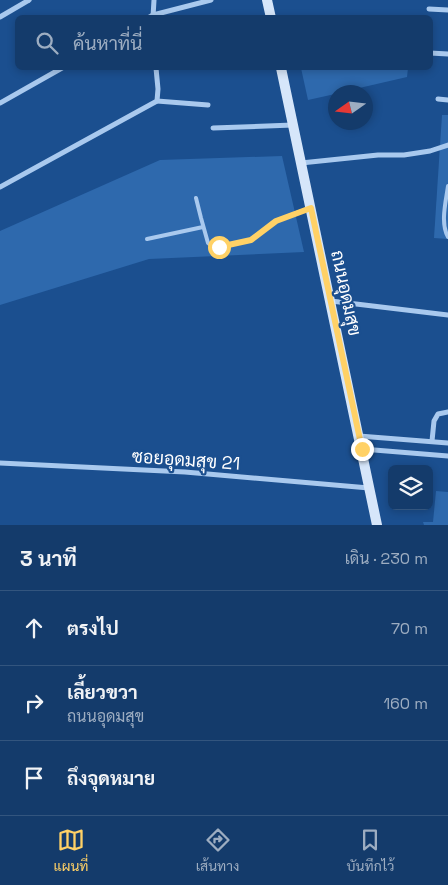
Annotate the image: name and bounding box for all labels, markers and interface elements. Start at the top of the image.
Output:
search box [15,15,433,70]
icon: search [33,29,61,57]
text: ค้นหาที่นี่ [73,31,142,56]
north arrow [328,85,373,130]
route start [208,236,231,259]
street label: ถนนอุดมสุข [325,248,367,338]
route end [351,438,374,461]
street label: ซอยอุดมสุข 21 [131,444,241,476]
map controls [388,465,433,510]
button: layers [388,465,433,510]
text: 3 นาที [20,545,77,572]
text: เดิน · 230 m [345,548,428,569]
icon: ahead [20,614,48,642]
text: ตรงไป [67,616,119,641]
text: 70 m [391,618,428,639]
text: เลี้ยวขวา [67,680,138,705]
icon: right [20,689,48,717]
text: 160 m [383,693,428,714]
text: ถนนอุดมสุข [67,706,144,727]
icon: arrive [20,764,48,792]
text: ถึงจุดหมาย [67,766,155,791]
tab: แผนที่ [54,826,89,875]
tab: เส้นทาง [196,826,239,875]
tab: บันทึกไว้ [347,826,394,875]

